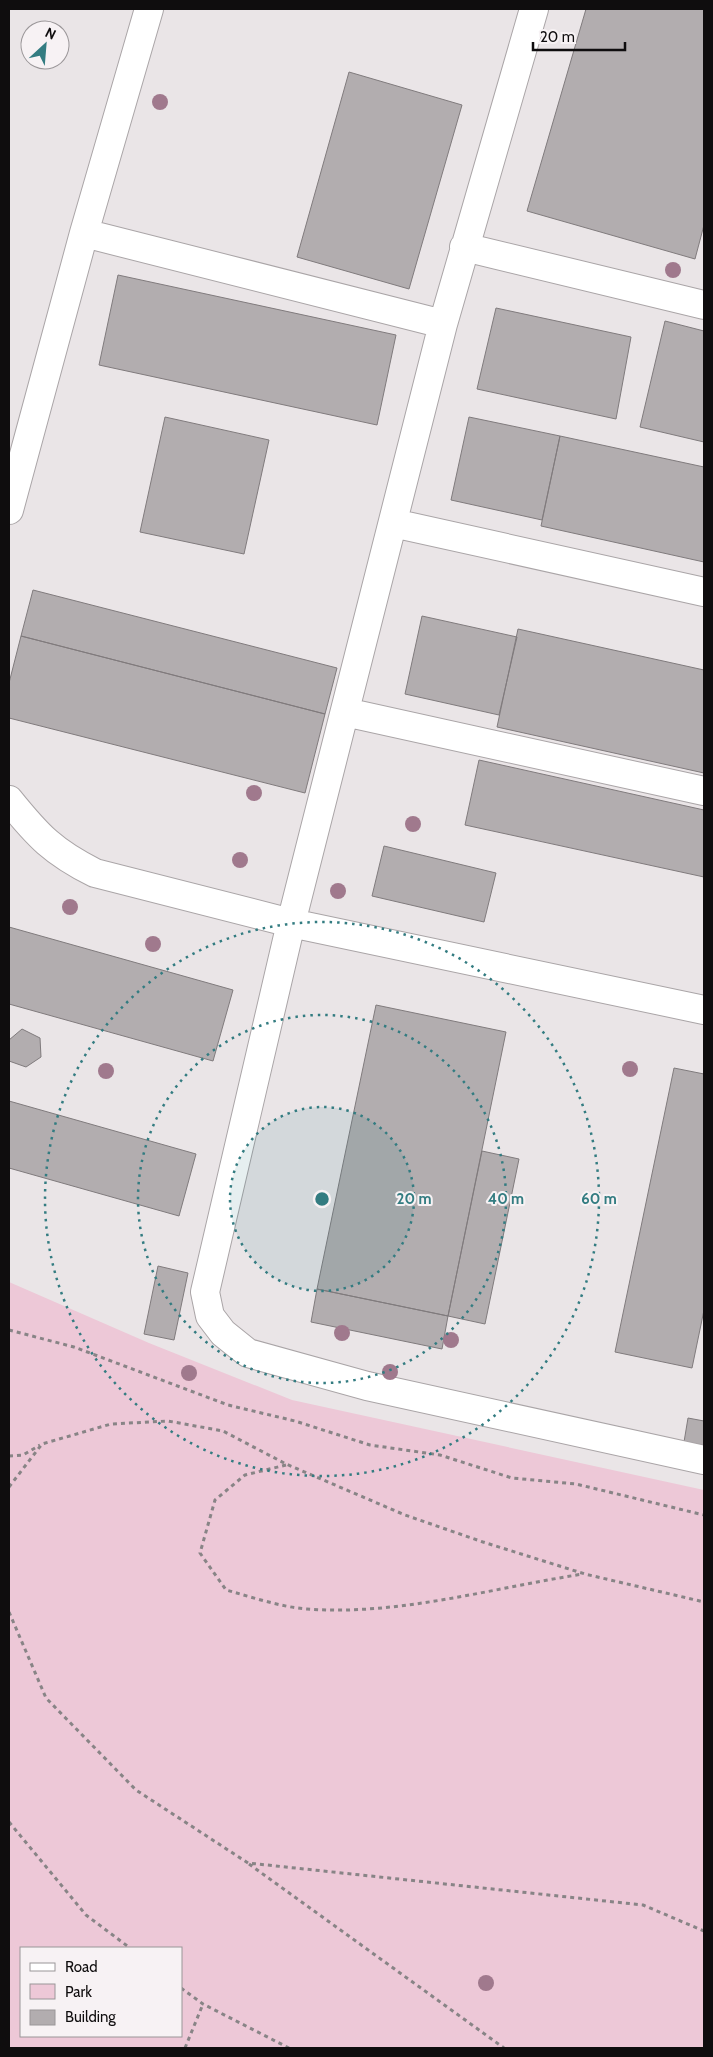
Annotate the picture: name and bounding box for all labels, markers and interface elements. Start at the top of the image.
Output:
north arrow [20,20,70,70]
scale bar [533,20,626,52]
text: N [42,23,59,44]
text: 20 m [540,28,575,46]
centre of rings [313,1190,331,1208]
text: 20 m [397,1190,431,1208]
text: 40 m [488,1190,524,1208]
text: 60 m [581,1190,617,1208]
legend [20,1947,182,2037]
text: Road [65,1958,98,1976]
text: Park [65,1983,92,2001]
text: Building [65,2008,116,2026]

